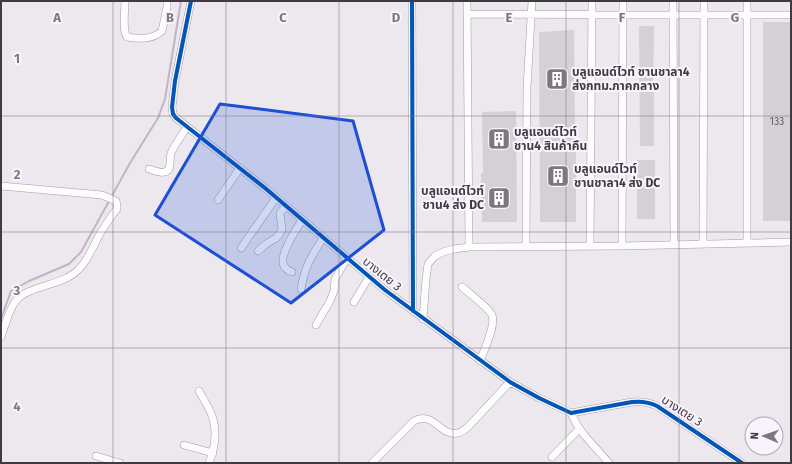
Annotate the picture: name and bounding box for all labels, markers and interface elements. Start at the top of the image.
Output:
text: A [52,10,61,25]
text: B [166,10,174,25]
text: C [279,10,287,25]
text: D [392,10,401,25]
text: E [506,10,513,25]
text: F [619,10,626,25]
text: G [731,10,739,25]
text: 1 [14,51,20,66]
place label: บลูแอนด์ไวท์ ชานชาลา4 ส่งกทม.ภาคกลาง [572,65,690,93]
building icon: บลูแอนด์ไวท์ ชานชาลา4 ส่งกทม.ภาคกลาง [544,66,570,92]
house number: 133 [770,116,784,128]
place label: บลูแอนด์ไวท์ ชาน4 สินค้าคืน [514,125,587,153]
building icon: บลูแอนด์ไวท์ ชาน4 สินค้าคืน [486,126,512,152]
place label: บลูแอนด์ไวท์ ชานชาลา4 ส่ง DC [574,162,660,190]
building icon: บลูแอนด์ไวท์ ชานชาลา4 ส่ง DC [545,163,571,189]
text: 2 [14,167,21,182]
place label: บลูแอนด์ไวท์ ชาน4 ส่ง DC [421,184,484,212]
building icon: บลูแอนด์ไวท์ ชาน4 ส่ง DC [486,185,512,211]
street label: บางเตย 3 [360,254,404,294]
text: 3 [13,283,21,298]
street label: บางเตย 3 [659,393,705,429]
text: 4 [13,399,21,414]
north arrow [744,416,784,456]
text: N [748,432,761,440]

